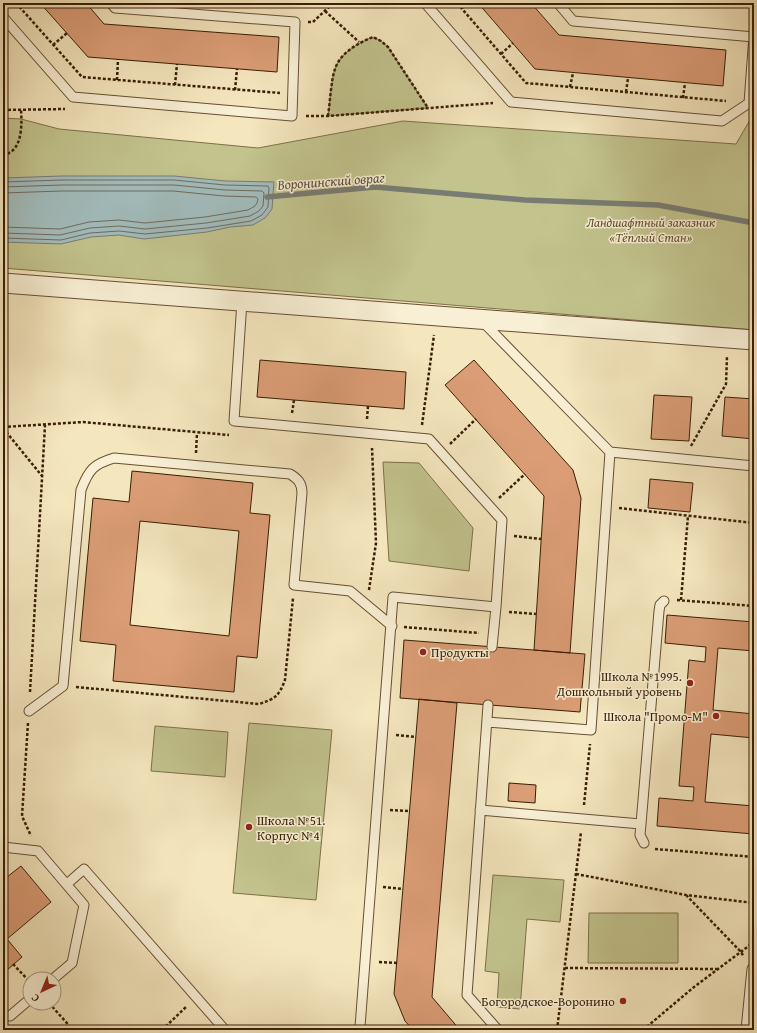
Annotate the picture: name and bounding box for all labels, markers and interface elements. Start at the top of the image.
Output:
water label: Воронинский овраг [276,167,385,195]
park label: Ландшафтный заказник «Тёплый Стан» [586,213,716,247]
place label: Продукты [431,643,489,662]
marker: Продукты [418,647,428,657]
place label: Школа №1995. Дошкольный уровень [556,667,682,701]
marker: Школа №1995. Дошкольный уровень [685,678,695,688]
place label: Школа "Промо-М" [603,707,708,726]
marker: Школа "Промо-М" [711,711,721,721]
place label: Школа №51. Корпус №4 [257,811,325,845]
marker: Школа №51. Корпус №4 [244,822,254,832]
north arrow [22,971,62,1011]
text: С [27,990,43,1006]
place label: Богородское-Воронино [481,992,615,1011]
marker: Богородское-Воронино [618,996,628,1006]

